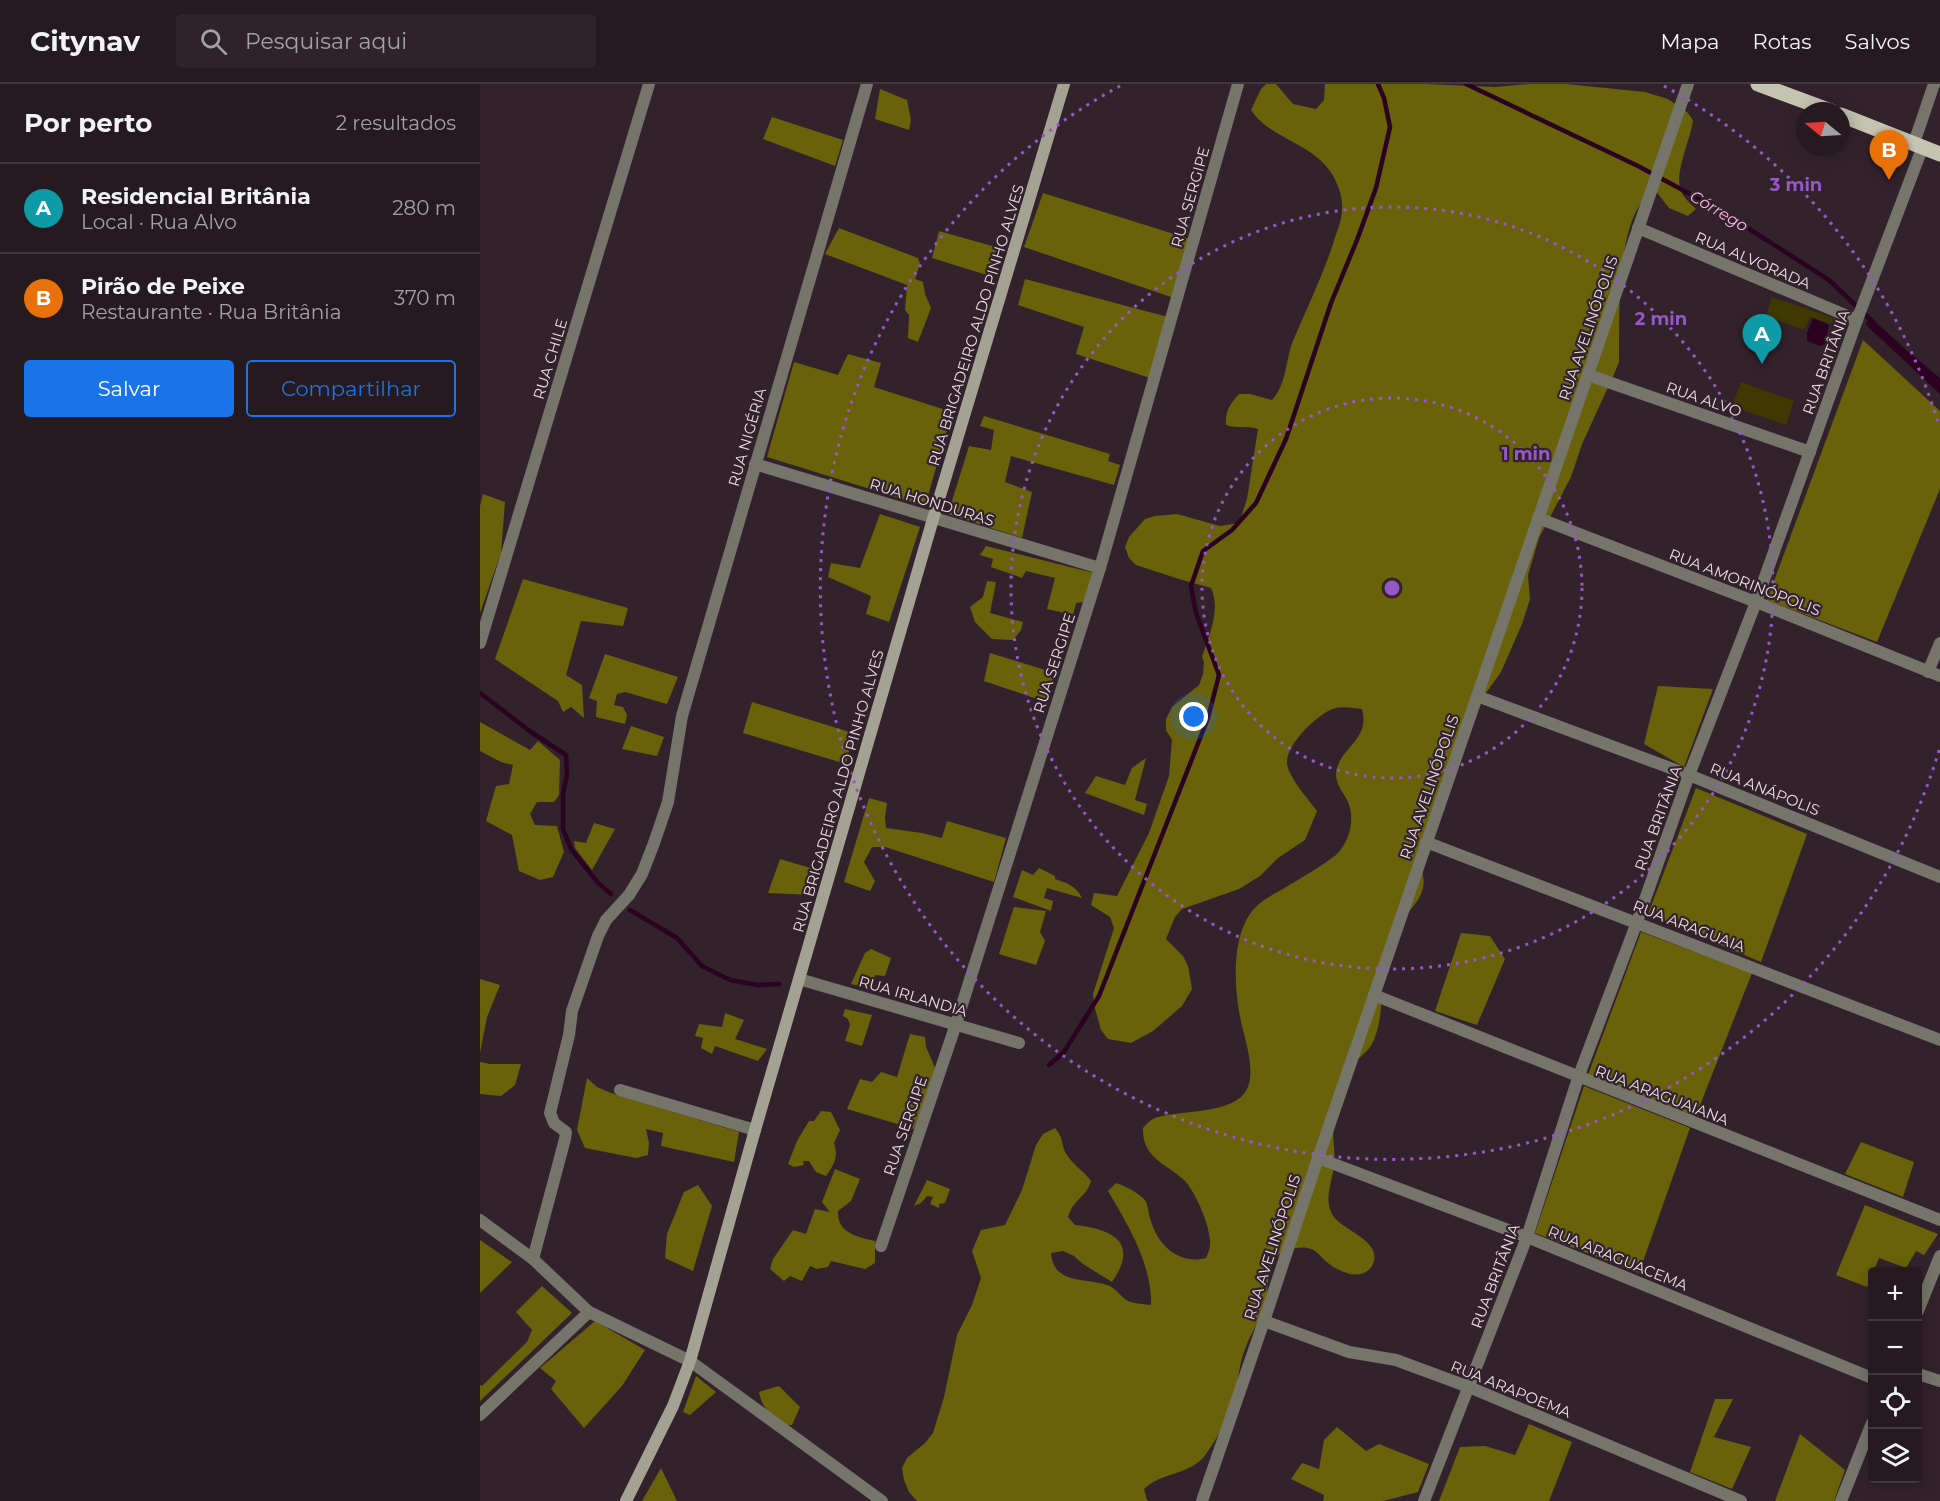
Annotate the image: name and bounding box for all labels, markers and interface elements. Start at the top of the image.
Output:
search box [176,14,596,68]
text: Citynav [30,24,140,58]
icon: search [197,25,230,58]
text: Pesquisar aqui [245,28,407,55]
text: Mapa [1660,29,1719,54]
text: Rotas [1752,29,1812,54]
text: Salvos [1845,29,1910,54]
north arrow [1796,102,1850,156]
text: Por perto [24,107,152,139]
text: 2 resultados [336,111,456,135]
pin: B [1870,130,1908,180]
street label: RUA SERGIPE [1167,144,1213,250]
text: 3 min [1769,174,1822,196]
street label: RUA BRIGADEIRO ALDO PINHO ALVES [924,182,1028,468]
text: Residencial Britânia [81,183,311,210]
water label: Córrego [1687,186,1751,236]
text: A [36,196,51,220]
text: 280 m [392,196,456,220]
text: Local · Rua Alvo [81,210,237,234]
street label: RUA ALVORADA [1693,227,1814,293]
street label: RUA AVELINÓPOLIS [1554,253,1622,403]
text: Pirão de Peixe [81,273,245,300]
text: B [36,286,51,310]
text: 370 m [394,286,456,310]
text: Restaurante · Rua Britânia [81,300,341,324]
street label: RUA BRITÂNIA [1798,307,1854,417]
text: 2 min [1635,308,1687,330]
pin: A [1742,314,1782,364]
street label: RUA CHILE [529,316,571,402]
button: Salvar [24,360,234,417]
button: Compartilhar [246,360,456,417]
street label: RUA ALVO [1664,377,1744,421]
street label: RUA NIGÉRIA [724,385,770,488]
text: 1 min [1502,443,1550,465]
street label: RUA HONDURAS [867,474,997,530]
street label: RUA AMORINÓPOLIS [1666,544,1824,620]
centre of rings [1382,578,1402,598]
street label: RUA SERGIPE [1029,611,1079,715]
street label: RUA BRIGADEIRO ALDO PINHO ALVES [788,647,888,935]
your location [1179,702,1208,731]
street label: RUA AVELINÓPOLIS [1395,712,1463,862]
street label: RUA ANÁPOLIS [1707,758,1823,820]
street label: RUA BRITÂNIA [1630,763,1686,873]
street label: RUA ARAGUAIA [1630,896,1748,956]
street label: RUA IRLANDIA [857,971,970,1021]
street label: RUA ARAGUAIANA [1592,1061,1732,1129]
street label: RUA SERGIPE [879,1074,931,1178]
street label: RUA AVELINÓPOLIS [1240,1172,1304,1322]
street label: RUA BRITÂNIA [1466,1221,1524,1331]
street label: RUA ARAGUACEMA [1545,1221,1691,1295]
map controls [1868,1267,1922,1483]
button: + [1868,1267,1922,1321]
button: − [1868,1321,1922,1375]
street label: RUA ARAPOEMA [1448,1356,1574,1422]
button: locate [1868,1375,1922,1429]
button: layers [1868,1429,1922,1483]

